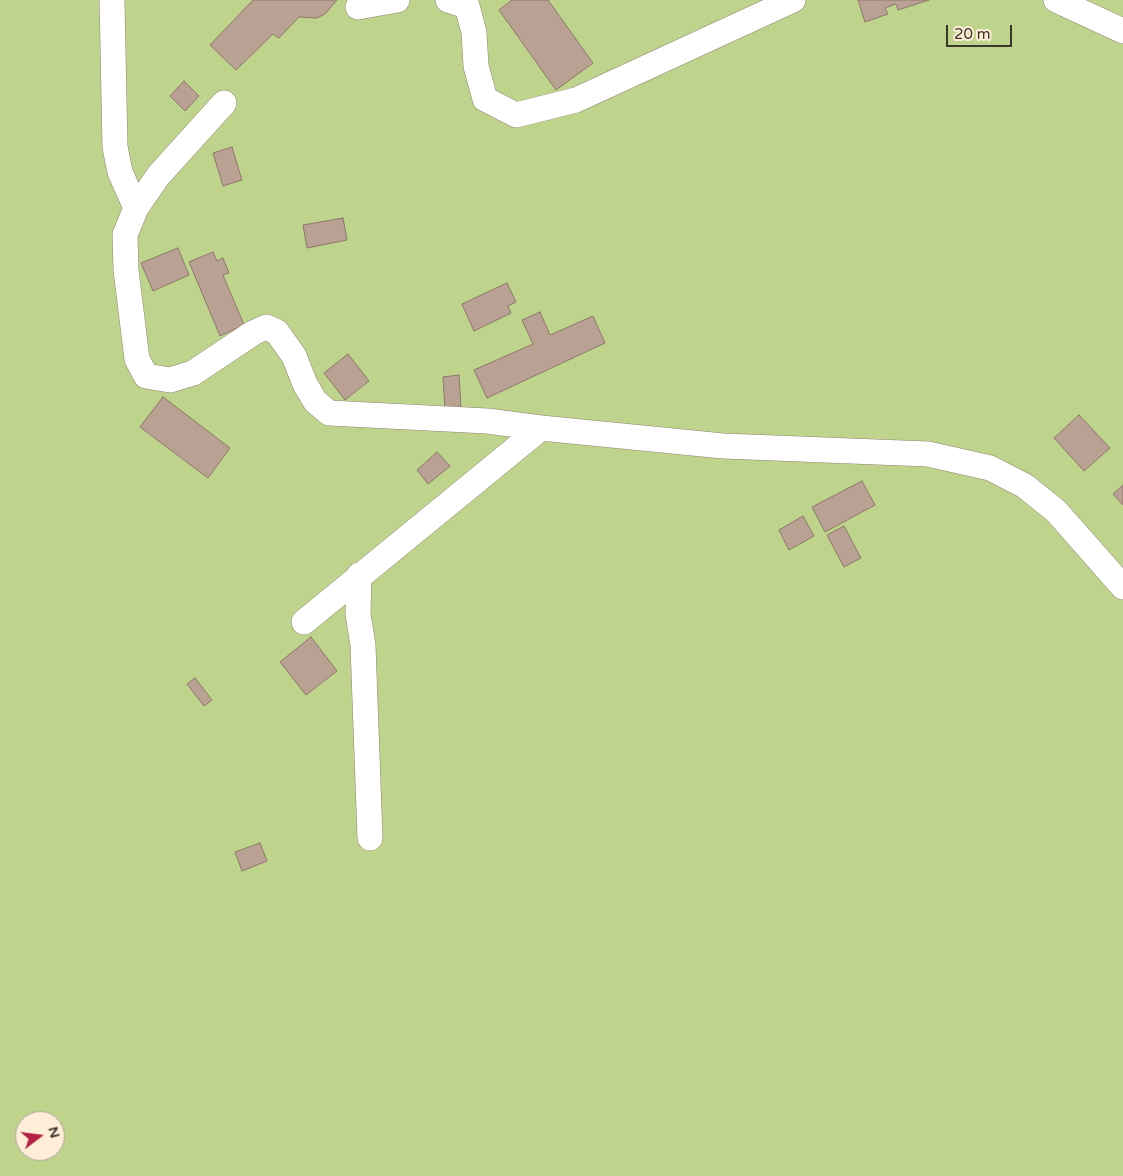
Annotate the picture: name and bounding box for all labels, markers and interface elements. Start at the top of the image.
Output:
scale bar [948,15,1014,47]
text: 20 m [954,25,991,43]
north arrow [15,1111,65,1161]
text: N [44,1125,64,1140]

